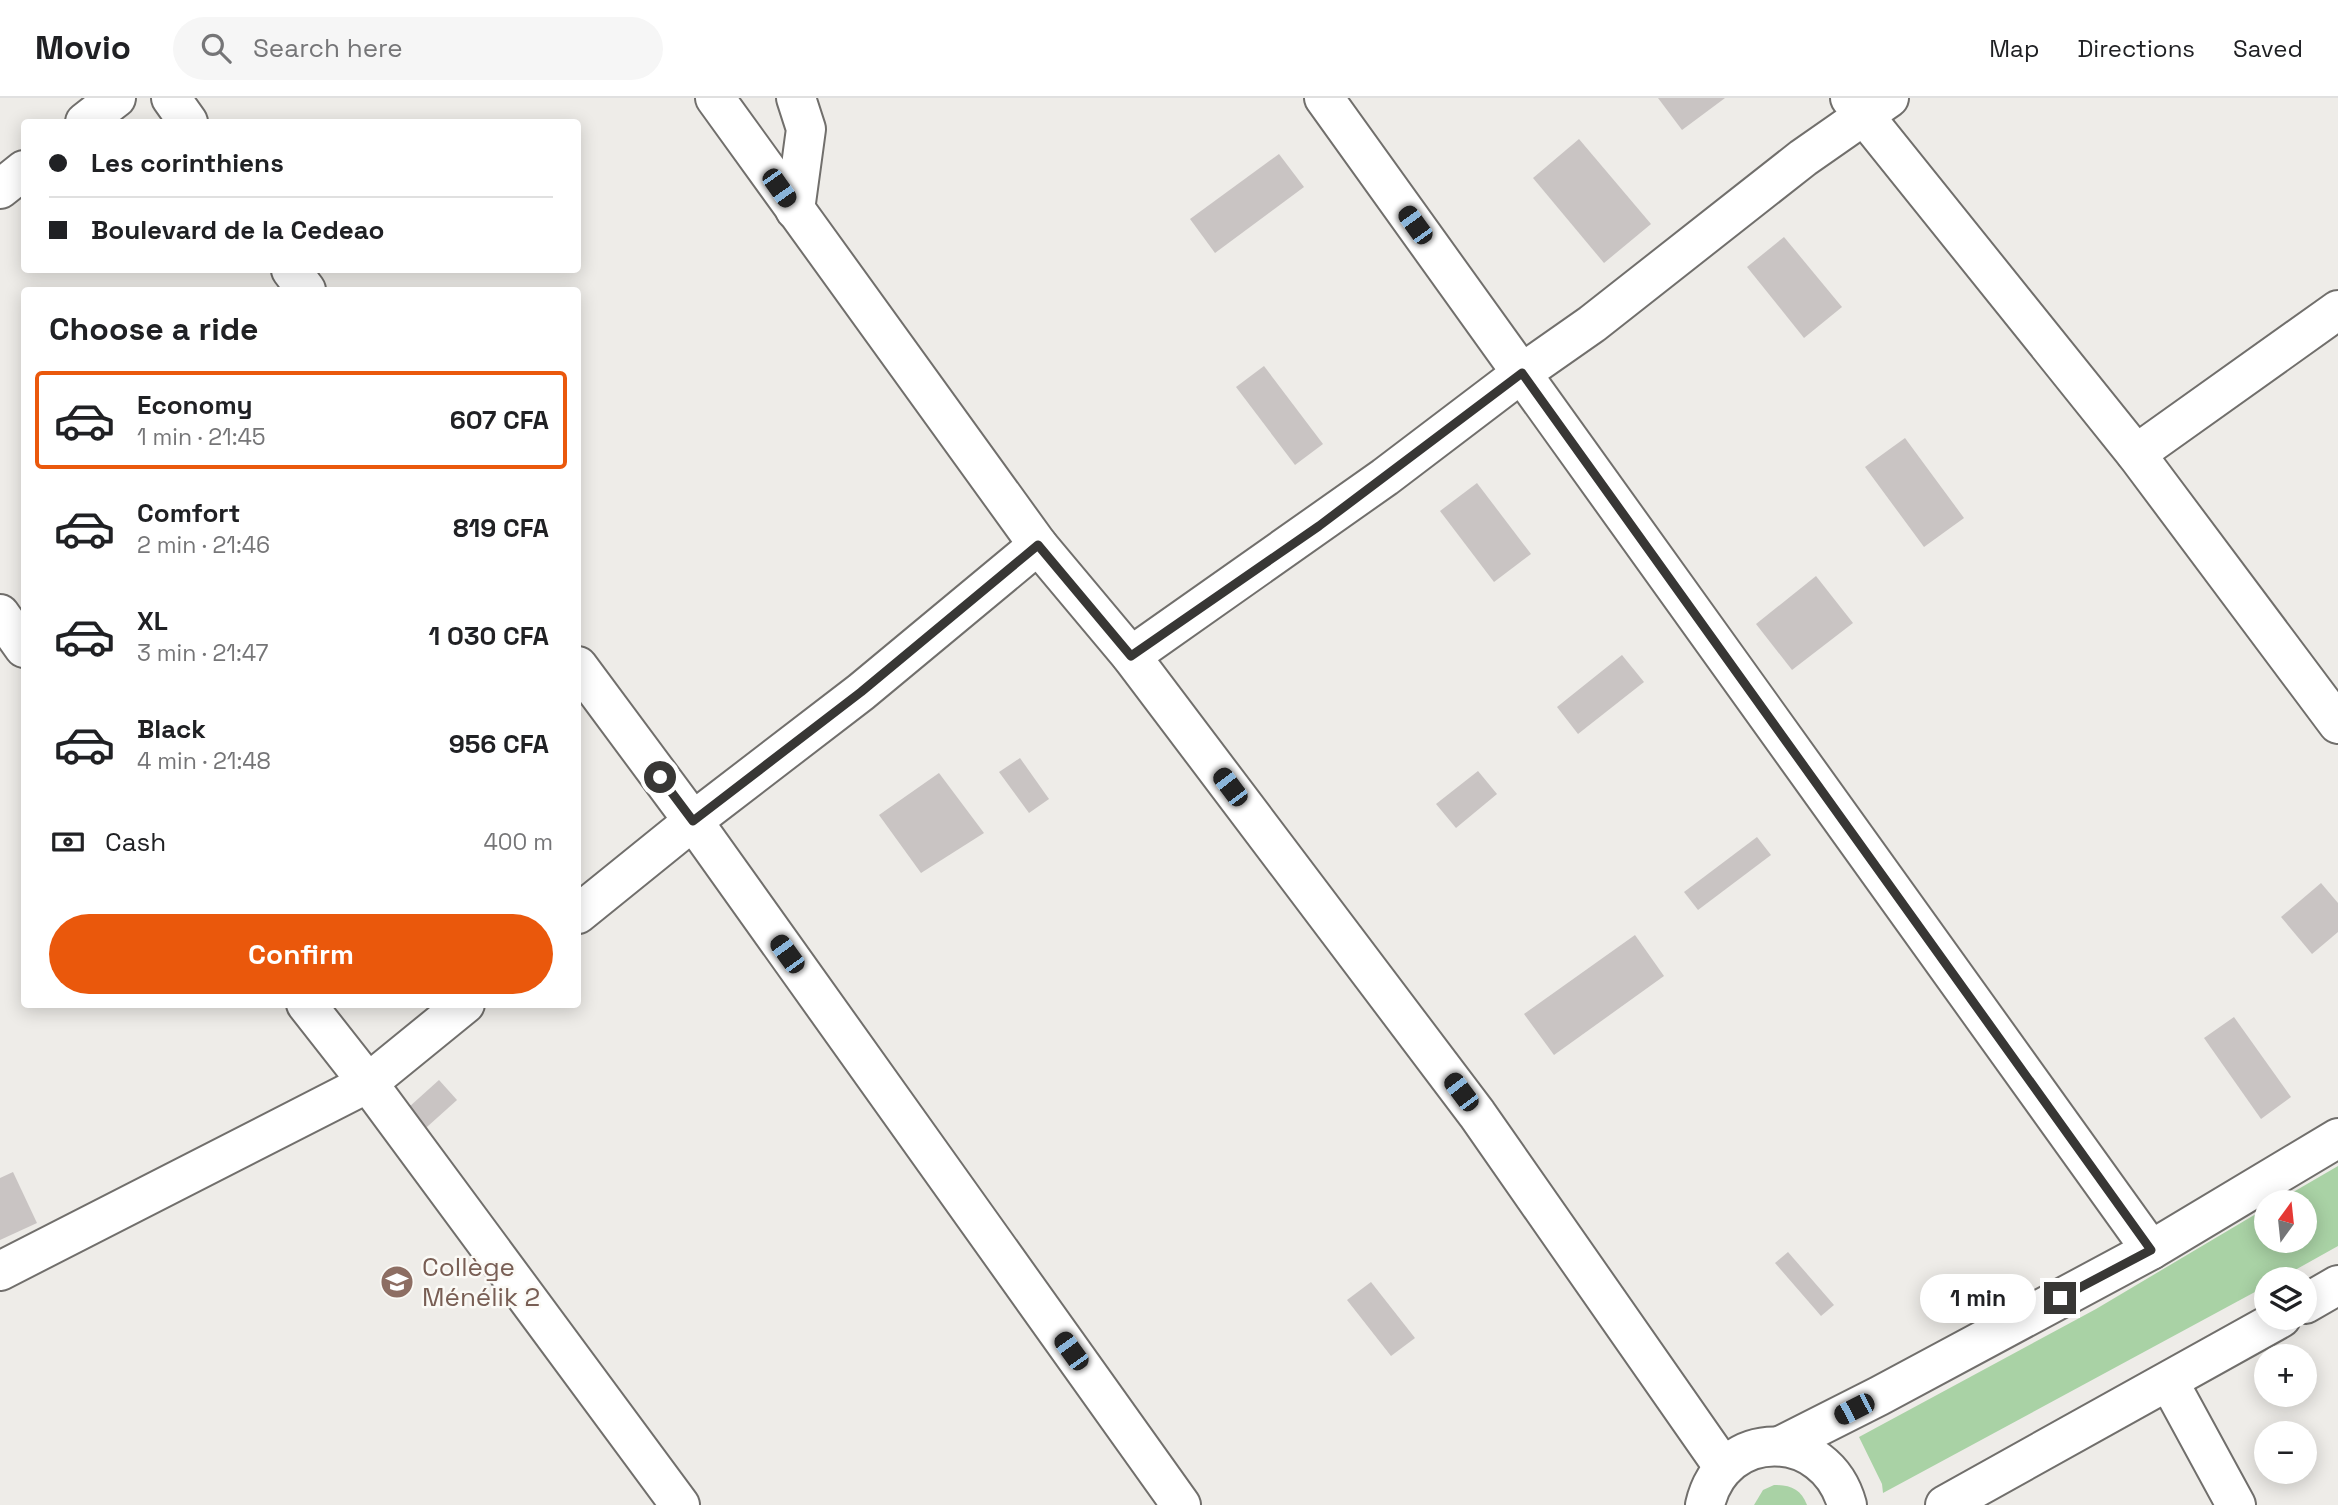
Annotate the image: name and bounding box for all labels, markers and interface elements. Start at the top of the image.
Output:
search box [173,17,663,80]
text: Movio [35,27,131,69]
icon: search [197,29,235,67]
text: Search here [253,31,403,65]
text: Map [1989,33,2039,64]
text: Directions [2077,33,2195,64]
text: Saved [2233,33,2303,64]
text: Les corinthiens [91,146,284,180]
car [759,165,800,211]
car [1395,202,1436,248]
text: Boulevard de la Cedeao [91,213,385,247]
text: Choose a ride [49,309,259,349]
text: Economy [137,388,253,422]
icon: car [53,389,116,452]
text: 607 CFA [450,403,549,437]
text: 1 min · 21:45 [137,422,266,452]
text: Comfort [137,496,240,530]
icon: car [53,497,116,560]
text: 819 CFA [453,511,549,545]
text: 2 min · 21:46 [137,530,270,560]
text: XL [137,604,168,638]
icon: car [53,605,116,668]
text: 1 030 CFA [429,619,549,653]
text: 3 min · 21:47 [137,638,268,668]
text: Black [137,712,206,746]
icon: car [53,713,116,776]
text: 956 CFA [449,727,549,761]
text: 4 min · 21:48 [137,746,271,776]
route start [644,761,676,793]
car [1209,764,1252,810]
icon: cash [49,823,87,861]
text: Cash [105,825,166,859]
text: 400 m [483,827,553,857]
button: Confirm [49,914,553,994]
car [767,931,808,977]
car [1440,1069,1483,1115]
north arrow [2254,1190,2317,1253]
map controls [2254,1190,2317,1484]
place label: Collège Ménélik 2 [422,1250,540,1314]
school or university icon: Collège Ménélik 2 [378,1263,416,1301]
button: layers [2254,1267,2317,1330]
callout: 1 min [1920,1274,2036,1322]
route end [2044,1282,2076,1314]
text: 1 min [1950,1283,2006,1313]
car [1051,1328,1092,1374]
button: + [2254,1344,2317,1407]
car [1831,1390,1878,1428]
button: − [2254,1421,2317,1484]

